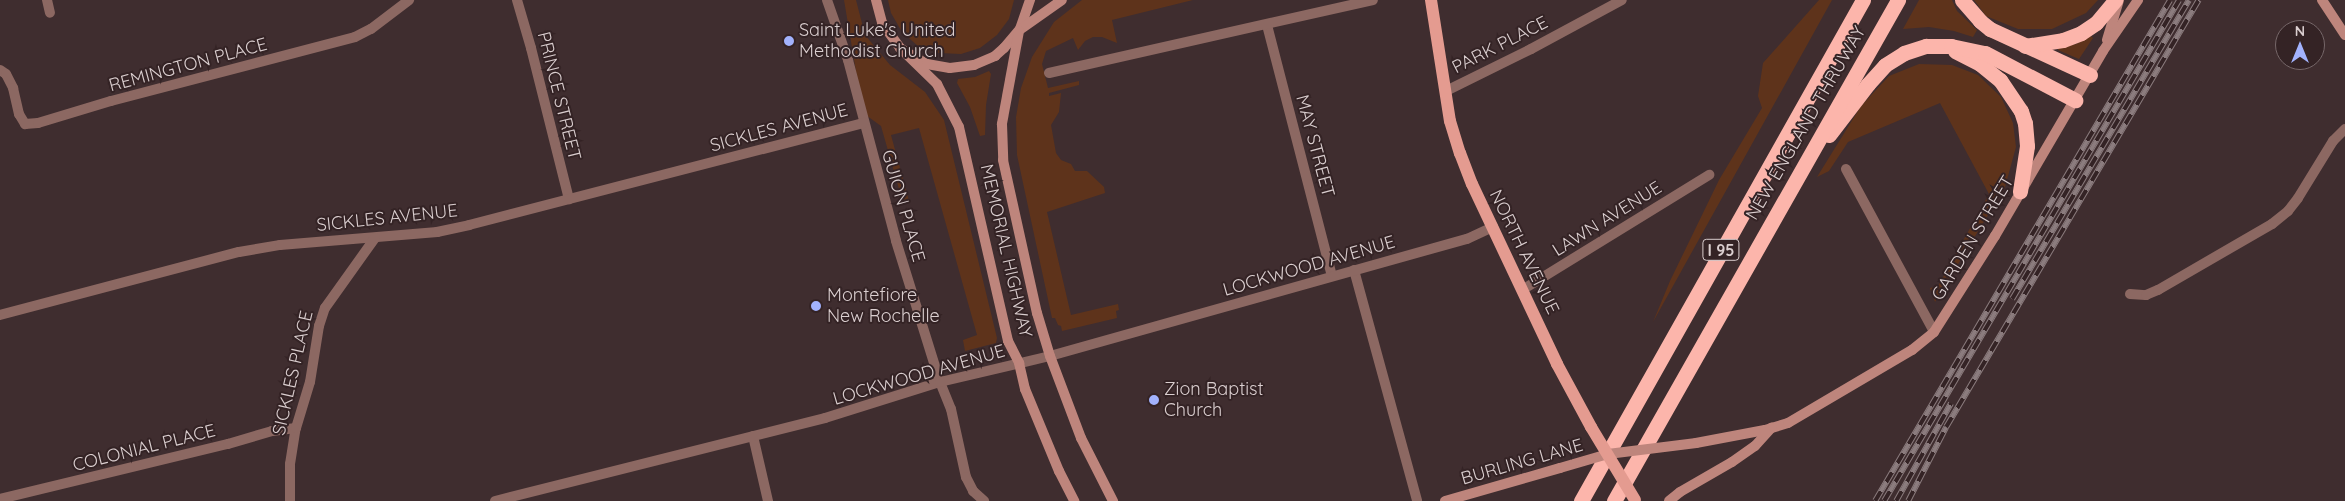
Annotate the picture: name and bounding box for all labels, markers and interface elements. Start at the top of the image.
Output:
street label: PARK PLACE [1448,12,1552,78]
place label: Saint Luke's United Methodist Church [799,20,956,62]
north arrow [2275,20,2325,70]
street label: NEW ENGLAND THRUWAY [1742,22,1870,224]
text: N [2295,22,2305,40]
street label: PRINCE STREET [533,30,585,162]
street label: REMINGTON PLACE [106,33,270,97]
marker: Saint Luke's United Methodist Church [783,35,795,47]
street label: MAY STREET [1291,92,1339,200]
street label: SICKLES AVENUE [708,99,850,157]
street label: GUION PLACE [877,148,929,264]
street label: MEMORIAL HIGHWAY [976,162,1036,340]
street label: GARDEN STREET [1927,172,2019,304]
street label: LAWN AVENUE [1548,177,1666,261]
street label: NORTH AVENUE [1485,186,1563,318]
street label: SICKLES AVENUE [315,200,459,236]
street label: LOCKWOOD AVENUE [1220,231,1398,301]
road number: I 95 [1702,236,1740,264]
place label: Montefiore New Rochelle [827,285,940,328]
marker: Montefiore New Rochelle [809,299,823,313]
street label: SICKLES PLACE [268,309,318,437]
street label: LOCKWOOD AVENUE [830,340,1008,410]
place label: Zion Baptist Church [1164,379,1264,422]
marker: Zion Baptist Church [1148,394,1160,406]
street label: COLONIAL PLACE [70,420,218,476]
street label: BURLING LANE [1459,434,1585,490]

